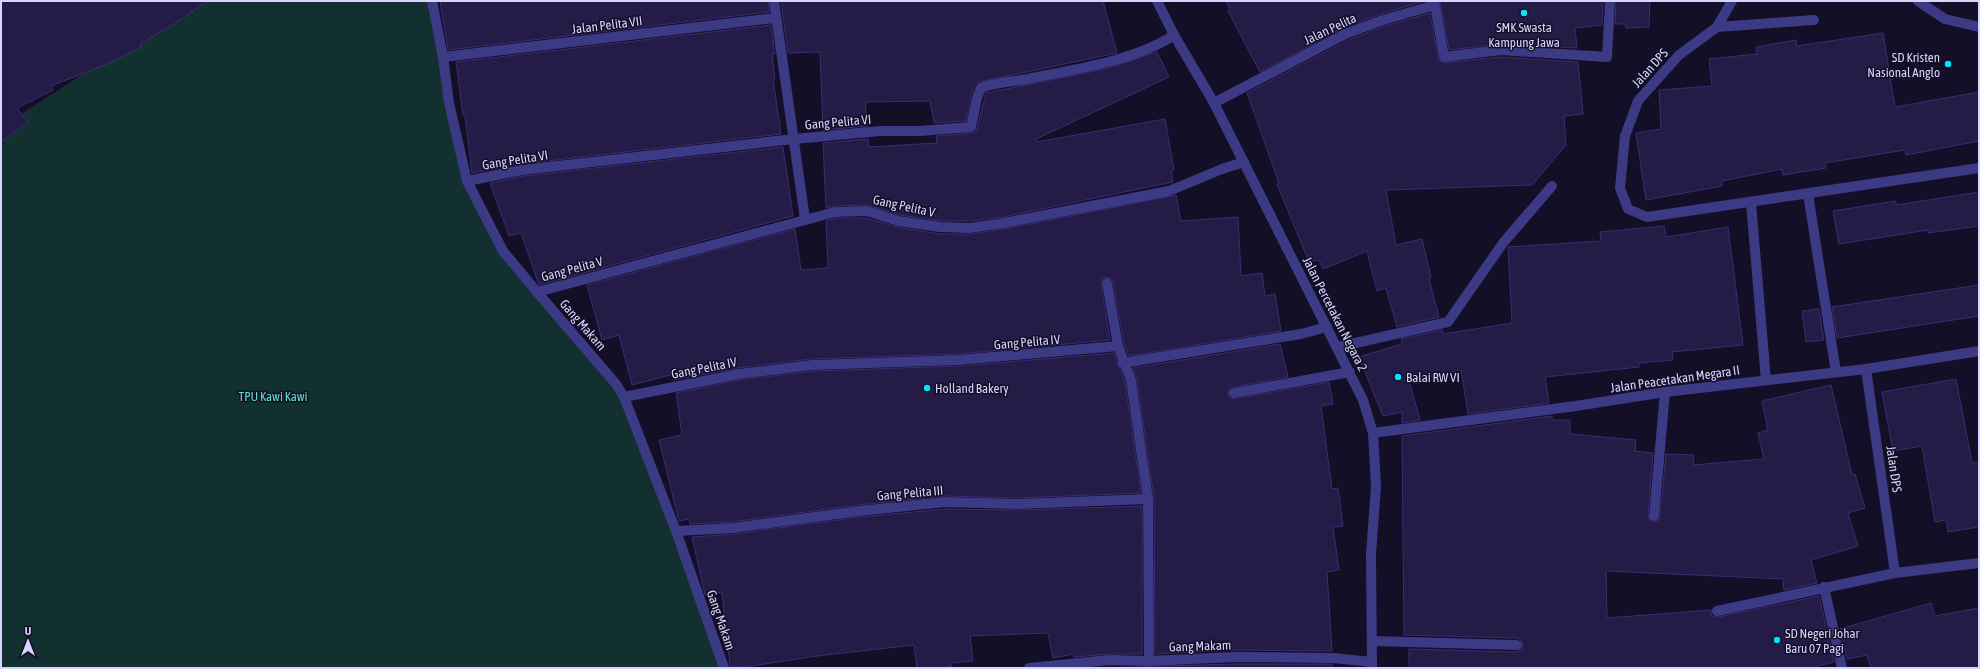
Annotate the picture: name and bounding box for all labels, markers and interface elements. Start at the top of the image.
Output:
marker: SMK Swasta Kampung Jawa [1519,8,1529,18]
street label: Jalan Pelita [1301,10,1359,48]
street label: Jalan Pelita VII [571,13,643,37]
place label: SMK Swasta Kampung Jawa [1488,20,1560,50]
street label: Jalan DPS [1629,45,1672,90]
place label: SD Kristen Nasional Anglo [1867,50,1940,80]
marker: SD Kristen Nasional Anglo [1943,59,1953,69]
street label: Gang Pelita VI [804,112,872,132]
street label: Gang Pelita VI [481,147,549,173]
street label: Gang Pelita V [872,192,937,220]
street label: Gang Pelita V [540,253,605,284]
street label: Jalan Percetakan Negara 2 [1300,254,1370,374]
street label: Gang Makam [557,296,609,354]
street label: Gang Pelita IV [993,332,1061,352]
street label: Gang Pelita IV [670,354,739,382]
street label: Jalan Peacetakan Megara II [1609,363,1741,395]
place label: Balai RW VI [1406,370,1460,385]
marker: Balai RW VI [1393,372,1403,382]
place label: Holland Bakery [935,381,1009,396]
marker: Holland Bakery [922,383,932,393]
park label: TPU Kawi Kawi [238,389,308,404]
street label: Jalan DPS [1883,445,1905,494]
street label: Gang Pelita III [876,483,944,503]
street label: Gang Makam [704,588,738,652]
north arrow [8,621,48,661]
text: U [25,625,31,637]
place label: SD Negeri Johar Baru 07 Pagi [1785,626,1860,656]
marker: SD Negeri Johar Baru 07 Pagi [1772,635,1782,645]
street label: Gang Makam [1169,637,1231,655]

